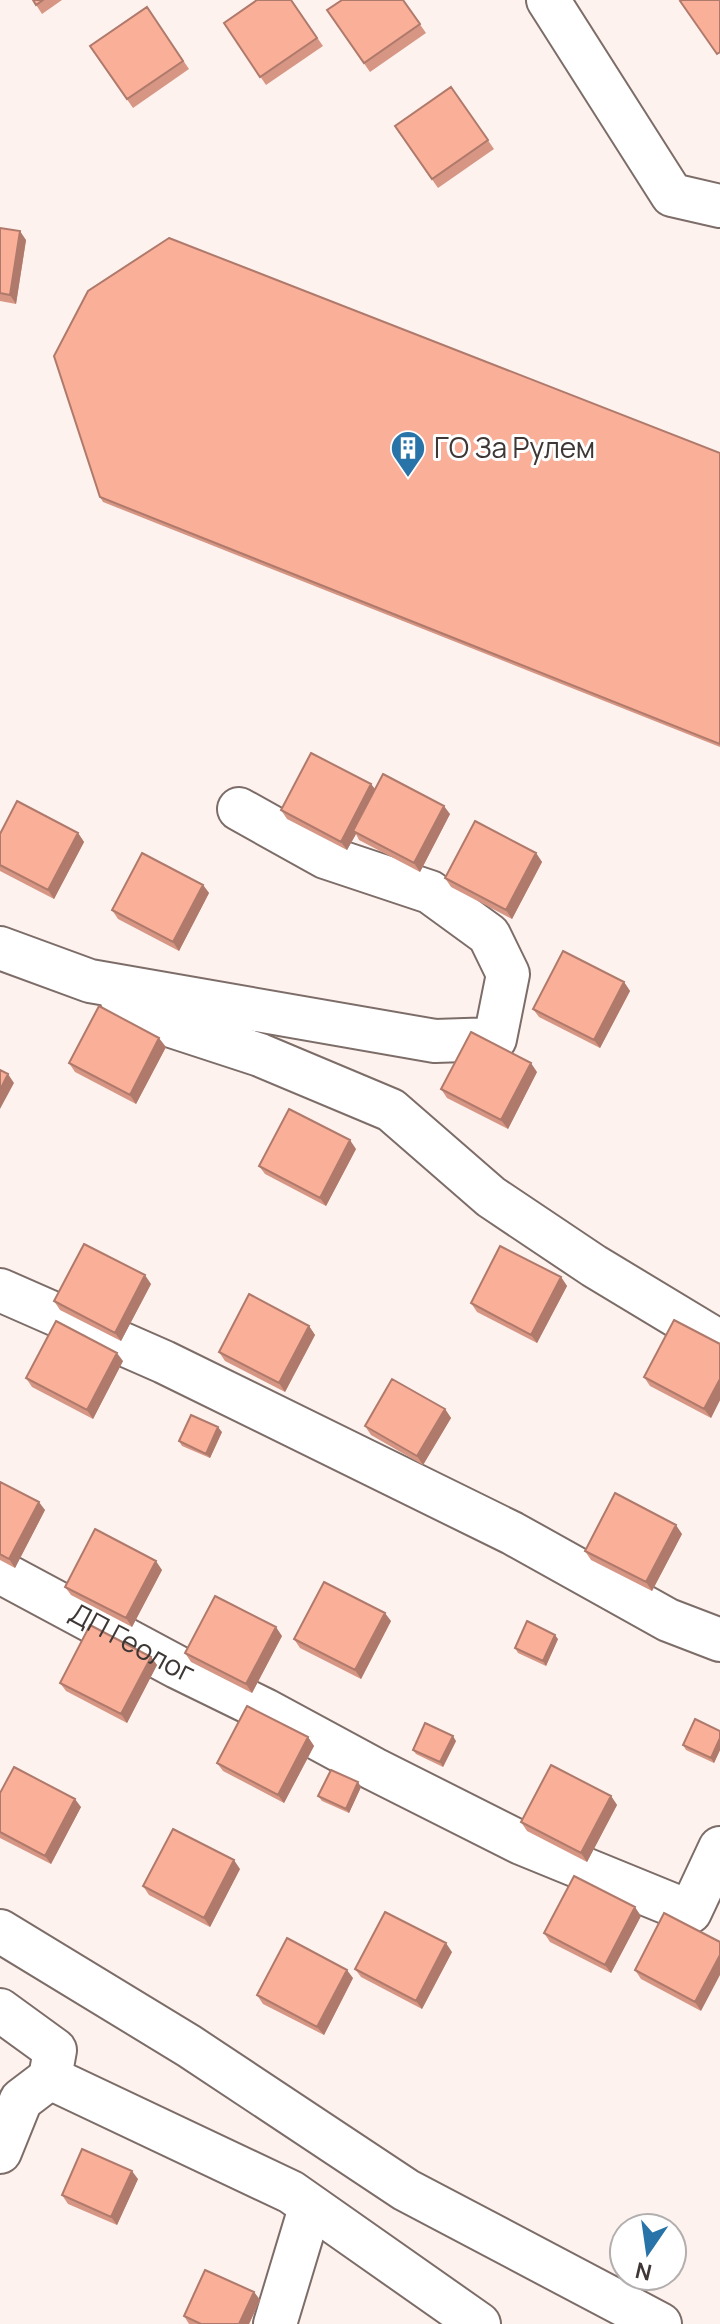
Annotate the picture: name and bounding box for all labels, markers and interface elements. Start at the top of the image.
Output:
place label: ГО За Рулем [434,428,595,466]
building icon: ГО За Рулем [389,429,427,479]
street label: ДП Геолог [63,1593,202,1691]
north arrow [608,2212,688,2292]
text: N [632,2255,655,2288]

